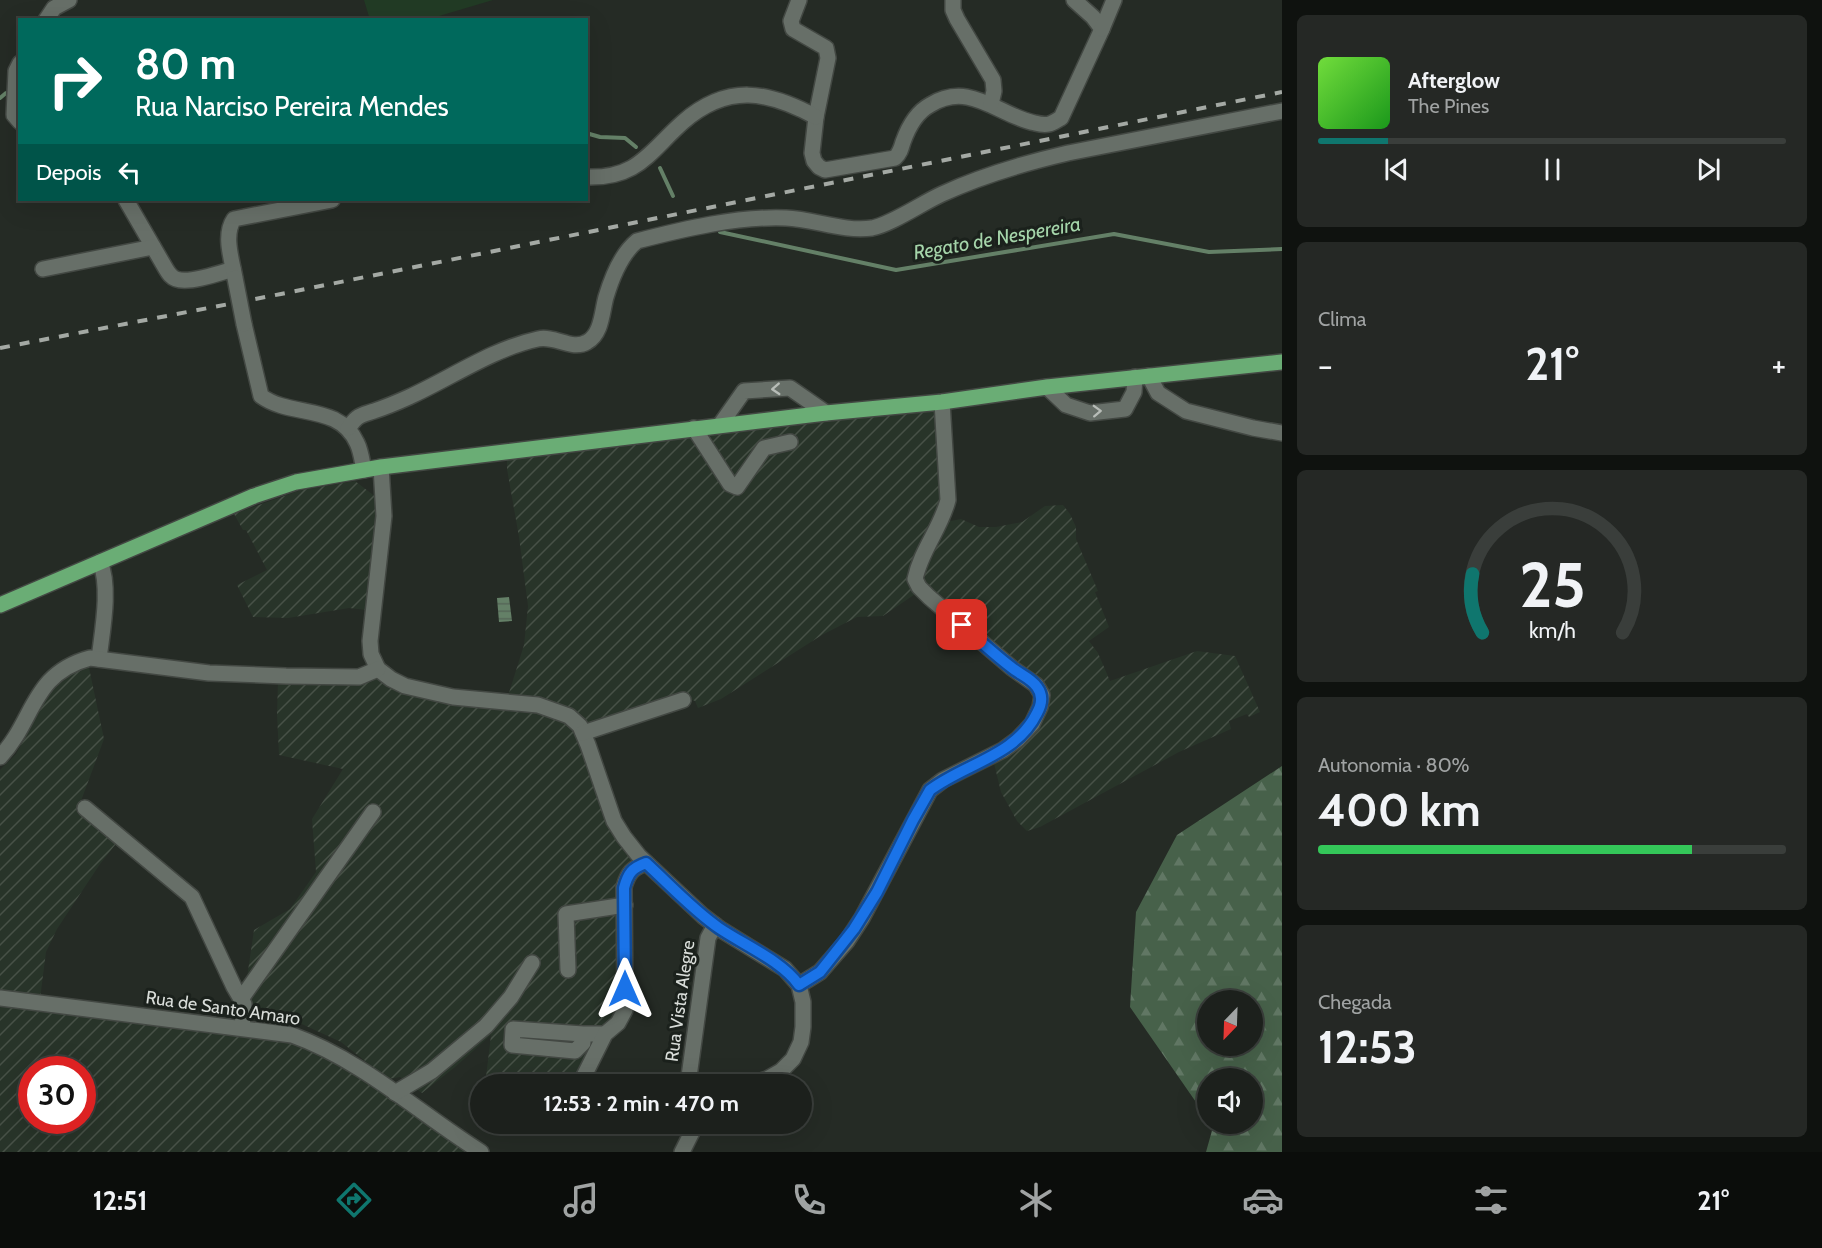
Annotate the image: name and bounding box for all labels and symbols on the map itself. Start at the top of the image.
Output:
water label: Regato de Nespereira [911,211,1083,265]
one-way arrow [771,382,780,395]
one-way arrow [1093,405,1102,418]
pin [936,599,987,650]
street label: Rua Vista Alegre [661,939,699,1063]
position arrow [593,957,657,1021]
street label: Rua de Santo Amaro [144,986,302,1030]
north arrow [1197,990,1263,1056]
speed limit sign: 30 [18,1056,96,1134]

